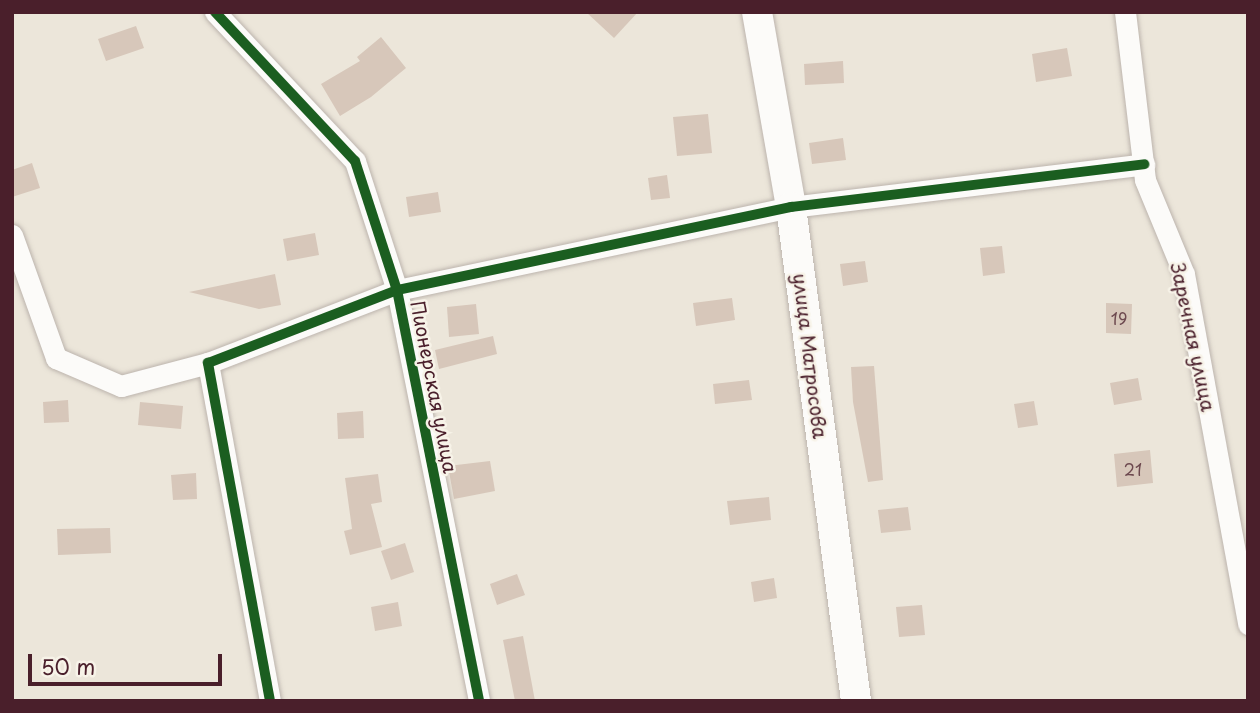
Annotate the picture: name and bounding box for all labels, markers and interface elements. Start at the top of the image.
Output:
street label: Заречная улица [1166,260,1220,414]
street label: улица Матросова [788,271,832,441]
street label: Пионерская улица [406,298,462,476]
house number: 19 [1111,308,1127,328]
house number: 21 [1124,459,1142,479]
scale bar [32,640,226,684]
text: 50 m [41,650,95,682]

